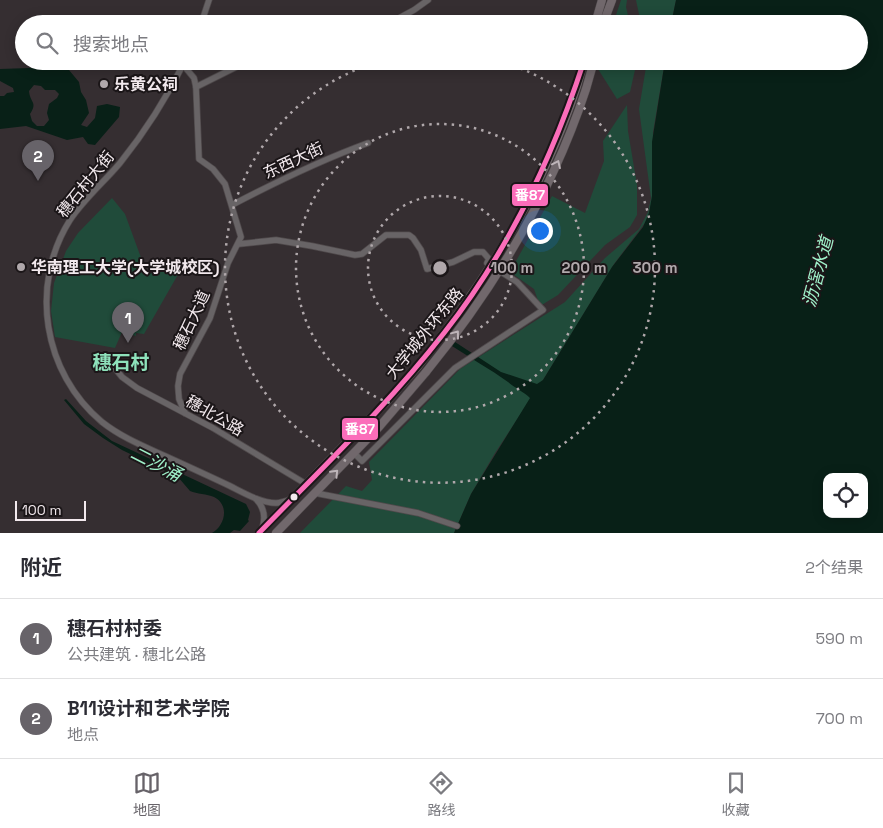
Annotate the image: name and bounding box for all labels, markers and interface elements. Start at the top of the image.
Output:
search box [15,15,868,70]
icon: search [33,29,61,57]
text: 搜索地点 [73,32,149,57]
place label: 乐黄公祠 [114,74,178,95]
marker: 乐黄公祠 [98,78,110,90]
street label: 东西大街 [260,137,327,183]
pin: 2 [22,140,54,181]
street label: 穗石村大街 [52,147,119,222]
one-way arrow [550,160,561,169]
line badge: 番87 [511,183,549,207]
text: 番87 [515,186,545,204]
your location [527,218,553,244]
water label: 沥滘水道 [797,231,839,310]
place label: 华南理工大学(大学城校区) [31,257,220,278]
text: 100 m [491,258,533,277]
text: 200 m [562,258,606,277]
text: 300 m [632,258,678,277]
centre of rings [431,259,449,277]
marker: 华南理工大学(大学城校区) [15,261,27,273]
street label: 大学城外环东路 [381,283,468,383]
street label: 穗石大道 [168,287,214,354]
pin: 1 [112,302,144,343]
one-way arrow [450,330,459,340]
district label: 穗石村 [92,350,150,375]
street label: 穗北公路 [182,390,248,441]
line badge: 番87 [341,417,379,441]
text: 番87 [345,420,375,438]
water label: 二沙涌 [127,441,187,487]
one-way arrow [329,470,338,479]
map controls [823,473,868,518]
button: locate [823,473,868,518]
unlabelled marker [289,492,299,502]
scale bar [15,498,86,521]
text: 100 m [22,501,61,519]
text: 附近 [20,554,62,581]
text: 2个结果 [805,557,863,578]
text: 穗石村村委 [67,616,162,641]
text: 1 [32,628,40,649]
text: 590 m [815,628,863,649]
text: 公共建筑 · 穗北公路 [67,644,206,665]
text: B11设计和艺术学院 [67,696,230,721]
text: 2 [31,708,41,729]
text: 700 m [816,708,863,729]
text: 地点 [67,724,99,745]
tab: 地图 [133,769,161,819]
tab: 路线 [427,769,455,819]
tab: 收藏 [722,769,750,819]

